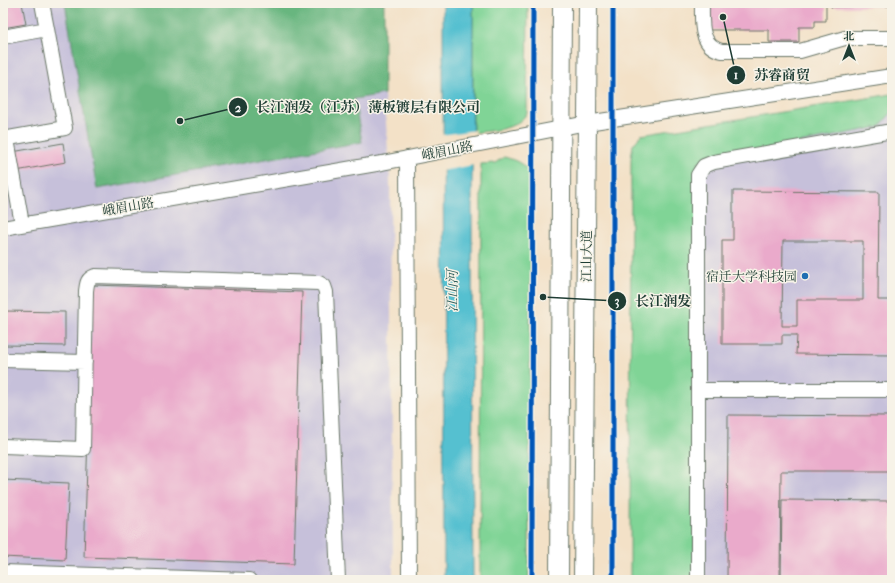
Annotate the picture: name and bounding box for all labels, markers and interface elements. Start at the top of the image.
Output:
north arrow [829,26,869,66]
text: 北 [844,30,855,43]
callout: 苏睿商贸 [726,62,818,88]
text: 苏睿商贸 [754,67,810,84]
text: 1 [734,68,738,82]
callout: 长江润发（江苏）薄板镀层有限公司 [228,94,488,120]
text: 长江润发（江苏）薄板镀层有限公司 [256,99,480,116]
text: 2 [235,101,242,115]
street label: 峨眉山路 [420,138,474,163]
street label: 峨眉山路 [101,195,155,218]
street label: 江山大道 [579,230,594,282]
water label: 江山河 [444,267,461,312]
place label: 宿迁大学科技园 [706,269,797,284]
marker: 宿迁大学科技园 [800,271,810,281]
callout: 长江润发 [607,288,699,314]
text: 长江润发 [635,293,691,310]
text: 3 [615,294,620,309]

